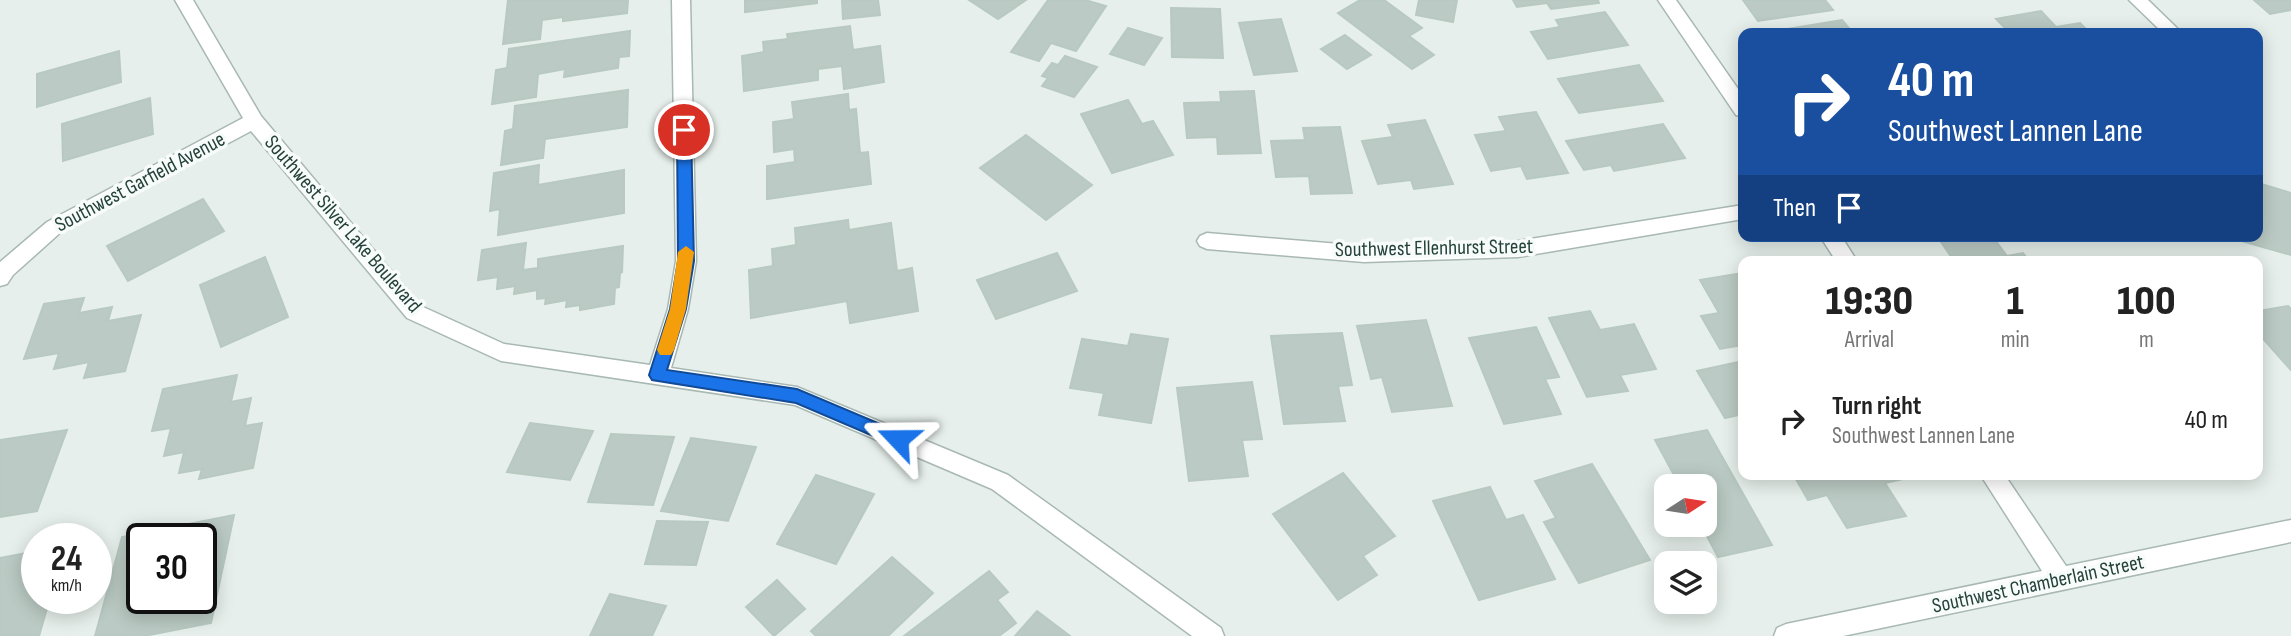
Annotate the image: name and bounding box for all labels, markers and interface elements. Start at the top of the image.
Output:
text: 40 m [1888,52,1974,111]
icon: right [1773,56,1864,147]
pin [654,100,714,160]
icon: arrive [665,111,703,149]
text: Southwest Lannen Lane [1888,112,2143,151]
street label: Southwest Garfield Avenue [51,127,229,237]
street label: Southwest Silver Lake Boulevard [259,130,427,318]
icon: arrive [1830,189,1868,227]
text: Then [1773,193,1816,224]
street label: Southwest Ellenhurst Street [1335,234,1533,262]
text: 19:30 [1826,276,1913,327]
text: 1 [2007,276,2024,327]
text: 100 [2117,276,2175,327]
text: Arrival [1845,326,1894,354]
text: min [2001,326,2030,354]
text: m [2139,326,2154,354]
text: Turn right [1832,391,1921,422]
position arrow [861,402,935,476]
icon: right [1773,402,1811,440]
text: 40 m [2185,405,2228,436]
text: Southwest Lannen Lane [1832,422,2015,450]
north arrow [1654,474,1717,537]
map controls [1654,474,1717,614]
speed limit sign: 30 [126,523,217,614]
text: 24 [51,538,82,581]
street label: Southwest Chamberlain Street [1930,549,2146,619]
button: layers [1654,551,1717,614]
text: km/h [51,575,82,596]

